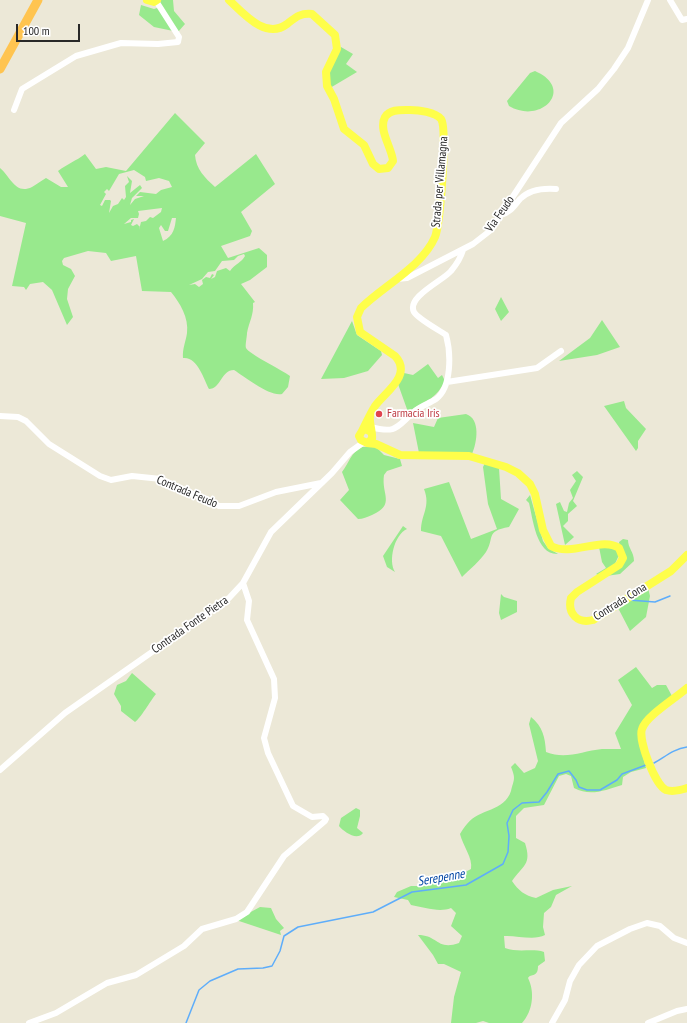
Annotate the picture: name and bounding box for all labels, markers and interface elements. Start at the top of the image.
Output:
scale bar [18,16,82,42]
text: 100 m [23,23,50,38]
street label: Strada per Villamagna [429,136,451,228]
street label: Via Feudo [482,193,518,235]
place label: Farmacia Iris [387,407,440,421]
marker: Farmacia Iris [374,409,384,419]
street label: Contrada Feudo [154,473,220,511]
street label: Contrada Cona [591,580,649,624]
street label: Contrada Fonte Pietra [149,593,231,657]
water label: Serepenne [416,866,466,890]

